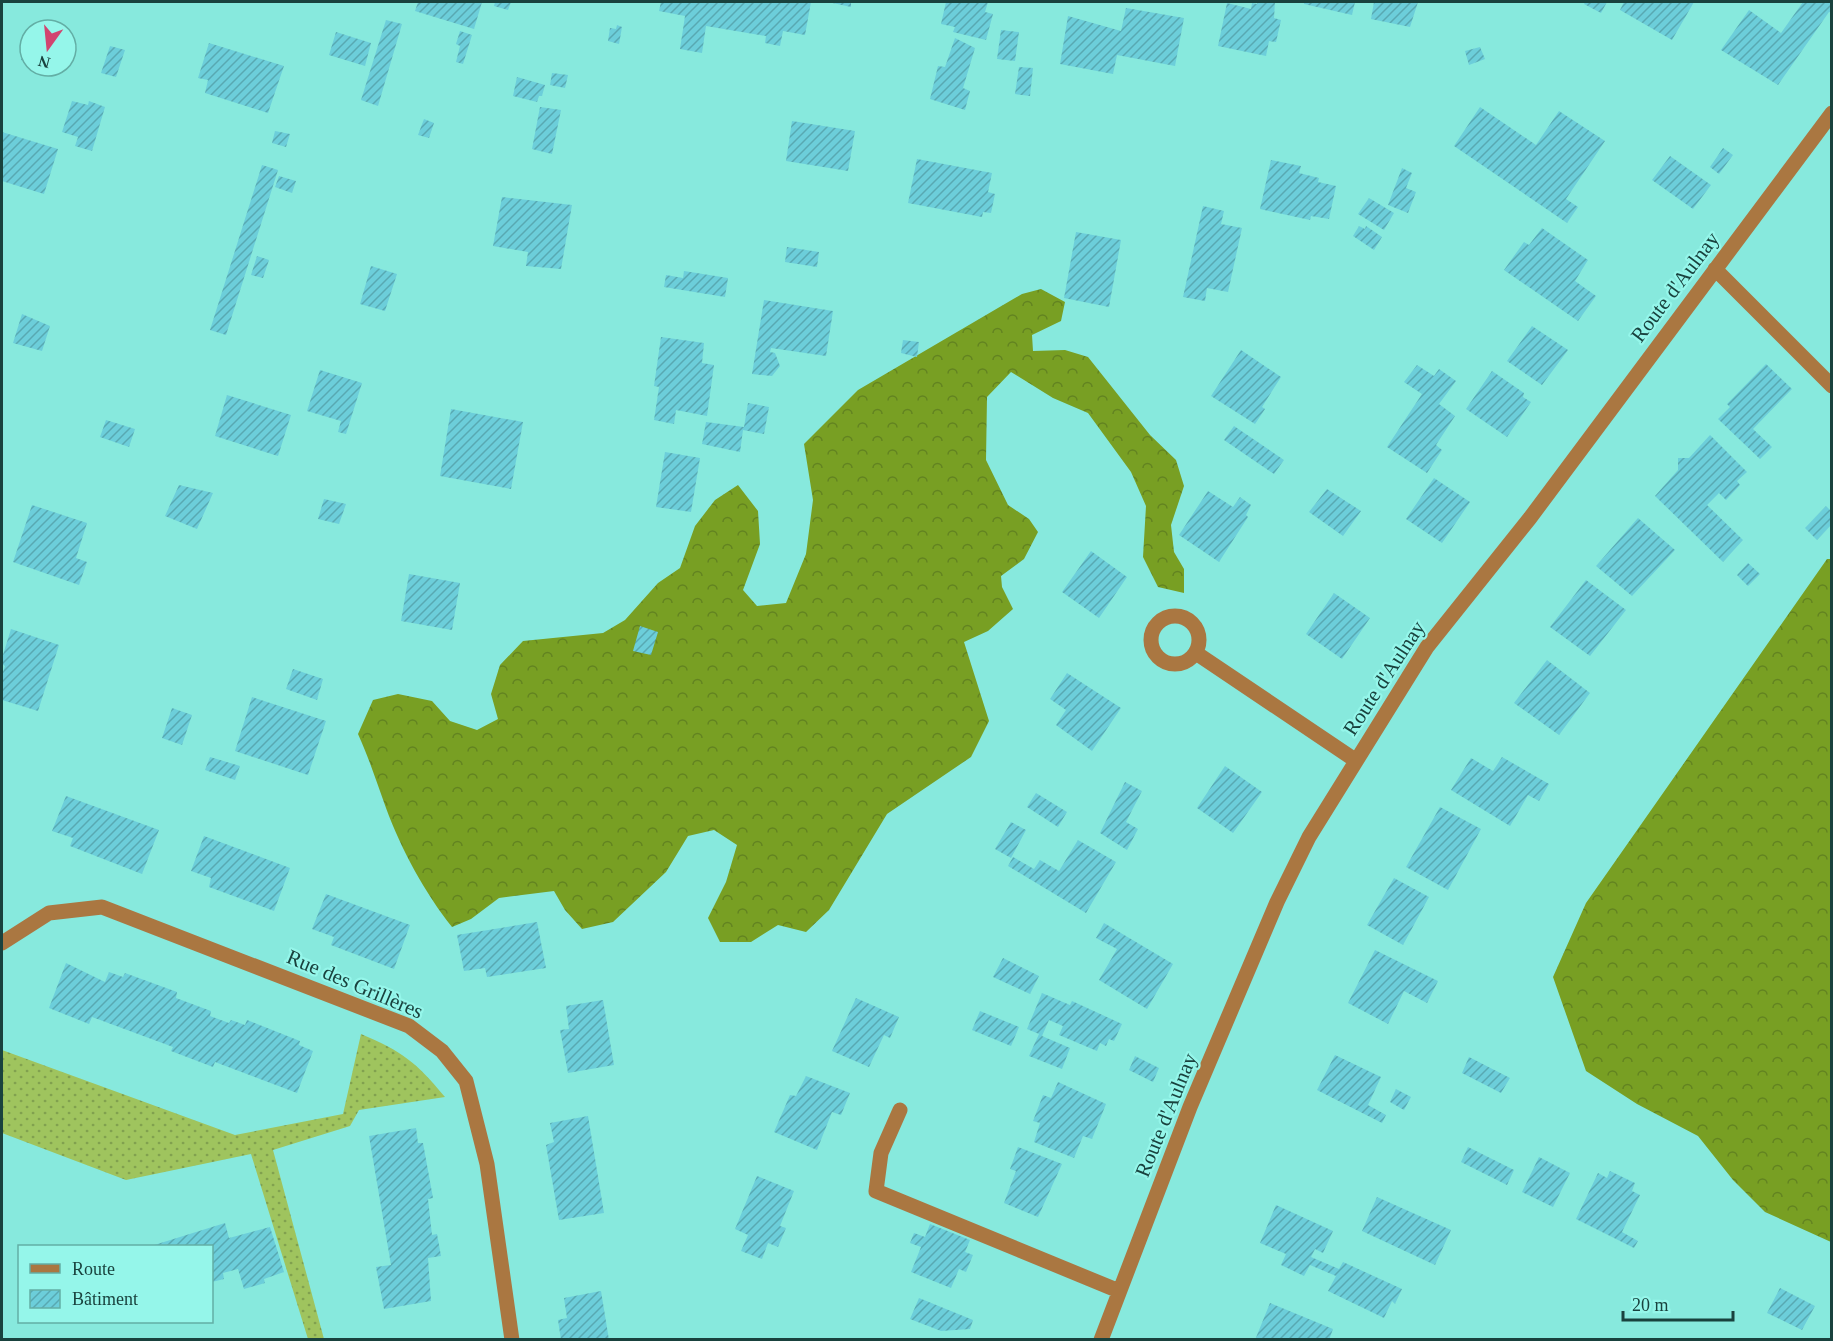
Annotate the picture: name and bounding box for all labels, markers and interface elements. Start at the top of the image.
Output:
north arrow [18,18,78,78]
text: N [36,52,52,72]
street label: Route d'Aulnay [1626,227,1724,347]
street label: Route d'Aulnay [1338,616,1430,740]
street label: Rue des Grillères [283,944,427,1024]
street label: Route d'Aulnay [1130,1049,1202,1180]
legend [18,1245,213,1323]
text: Route [72,1259,115,1279]
scale bar [1623,1284,1732,1322]
text: Bâtiment [72,1289,138,1309]
text: 20 m [1632,1295,1669,1315]

